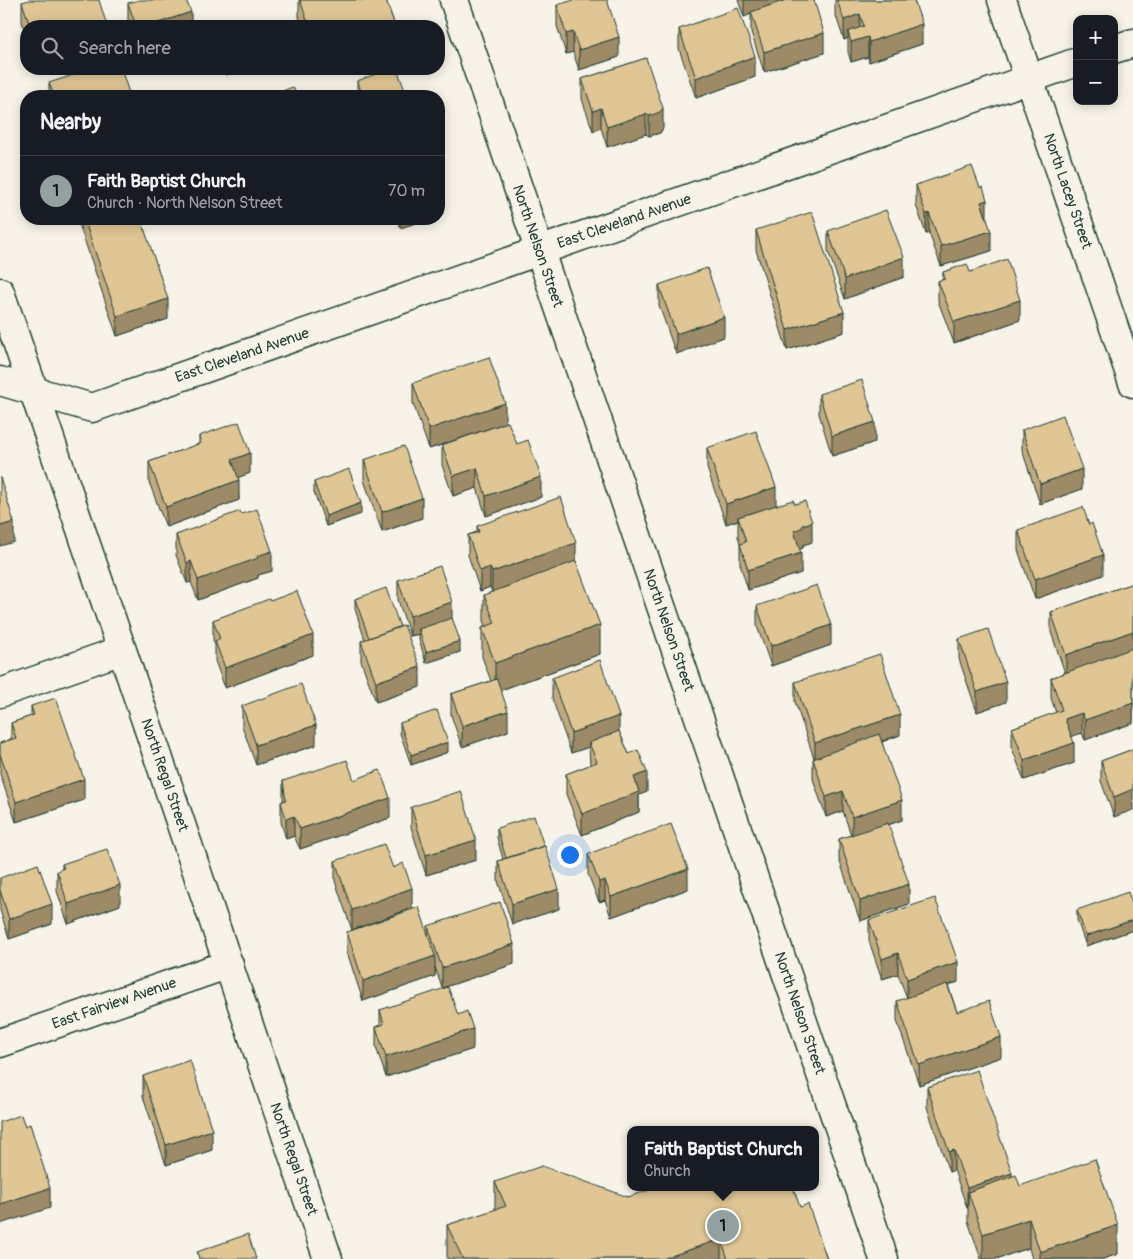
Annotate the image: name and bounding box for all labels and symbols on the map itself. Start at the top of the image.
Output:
street label: North Lacey Street [1039,131,1096,252]
street label: North Nelson Street [508,183,568,311]
street label: East Cleveland Avenue [555,189,694,253]
street label: East Cleveland Avenue [173,323,312,387]
street label: North Nelson Street [639,567,699,695]
street label: North Regal Street [136,716,193,835]
your location [557,842,583,868]
street label: North Nelson Street [770,950,830,1078]
street label: East Fairview Avenue [50,973,179,1034]
street label: North Regal Street [265,1100,322,1219]
pin: 1 [707,1207,739,1245]

